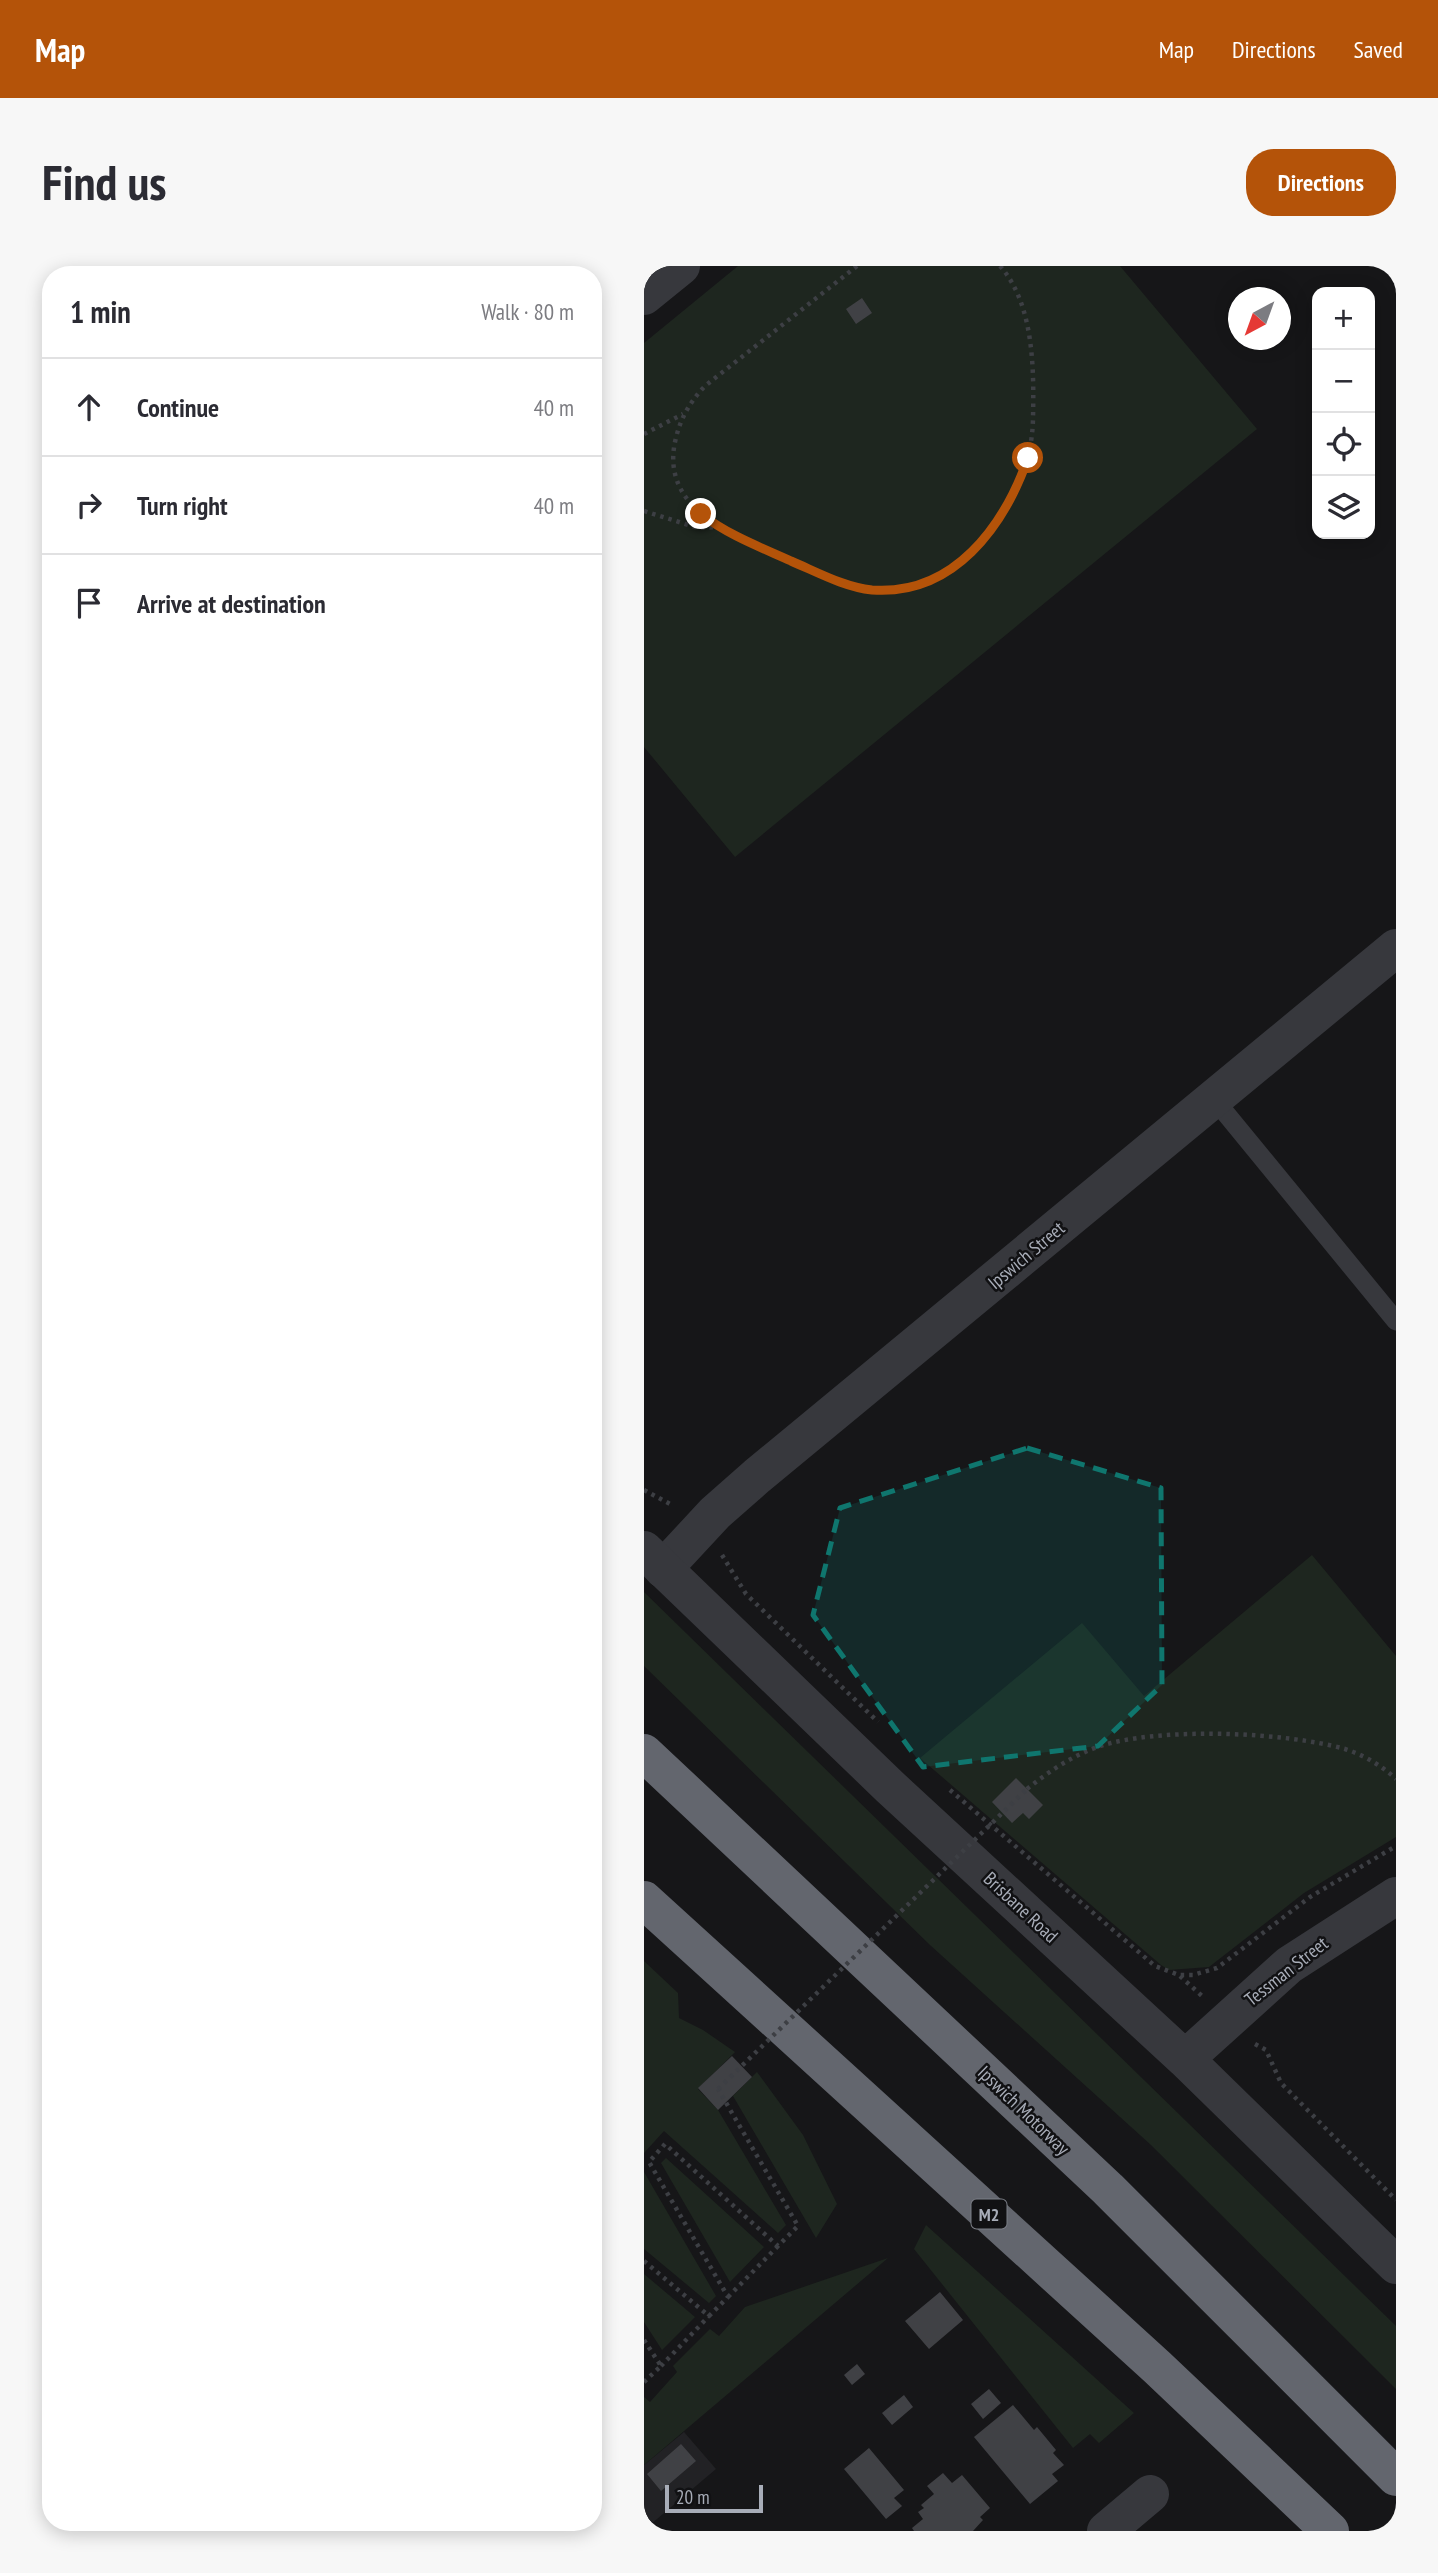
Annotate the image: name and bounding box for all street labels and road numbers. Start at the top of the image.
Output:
street label: Ipswich Street [983,1215,1070,1294]
street label: Brisbane Road [979,1866,1063,1948]
street label: Tessman Street [1240,1931,1333,2011]
street label: Ipswich Motorway [973,2060,1076,2160]
road number: M2 [972,2200,1006,2228]

